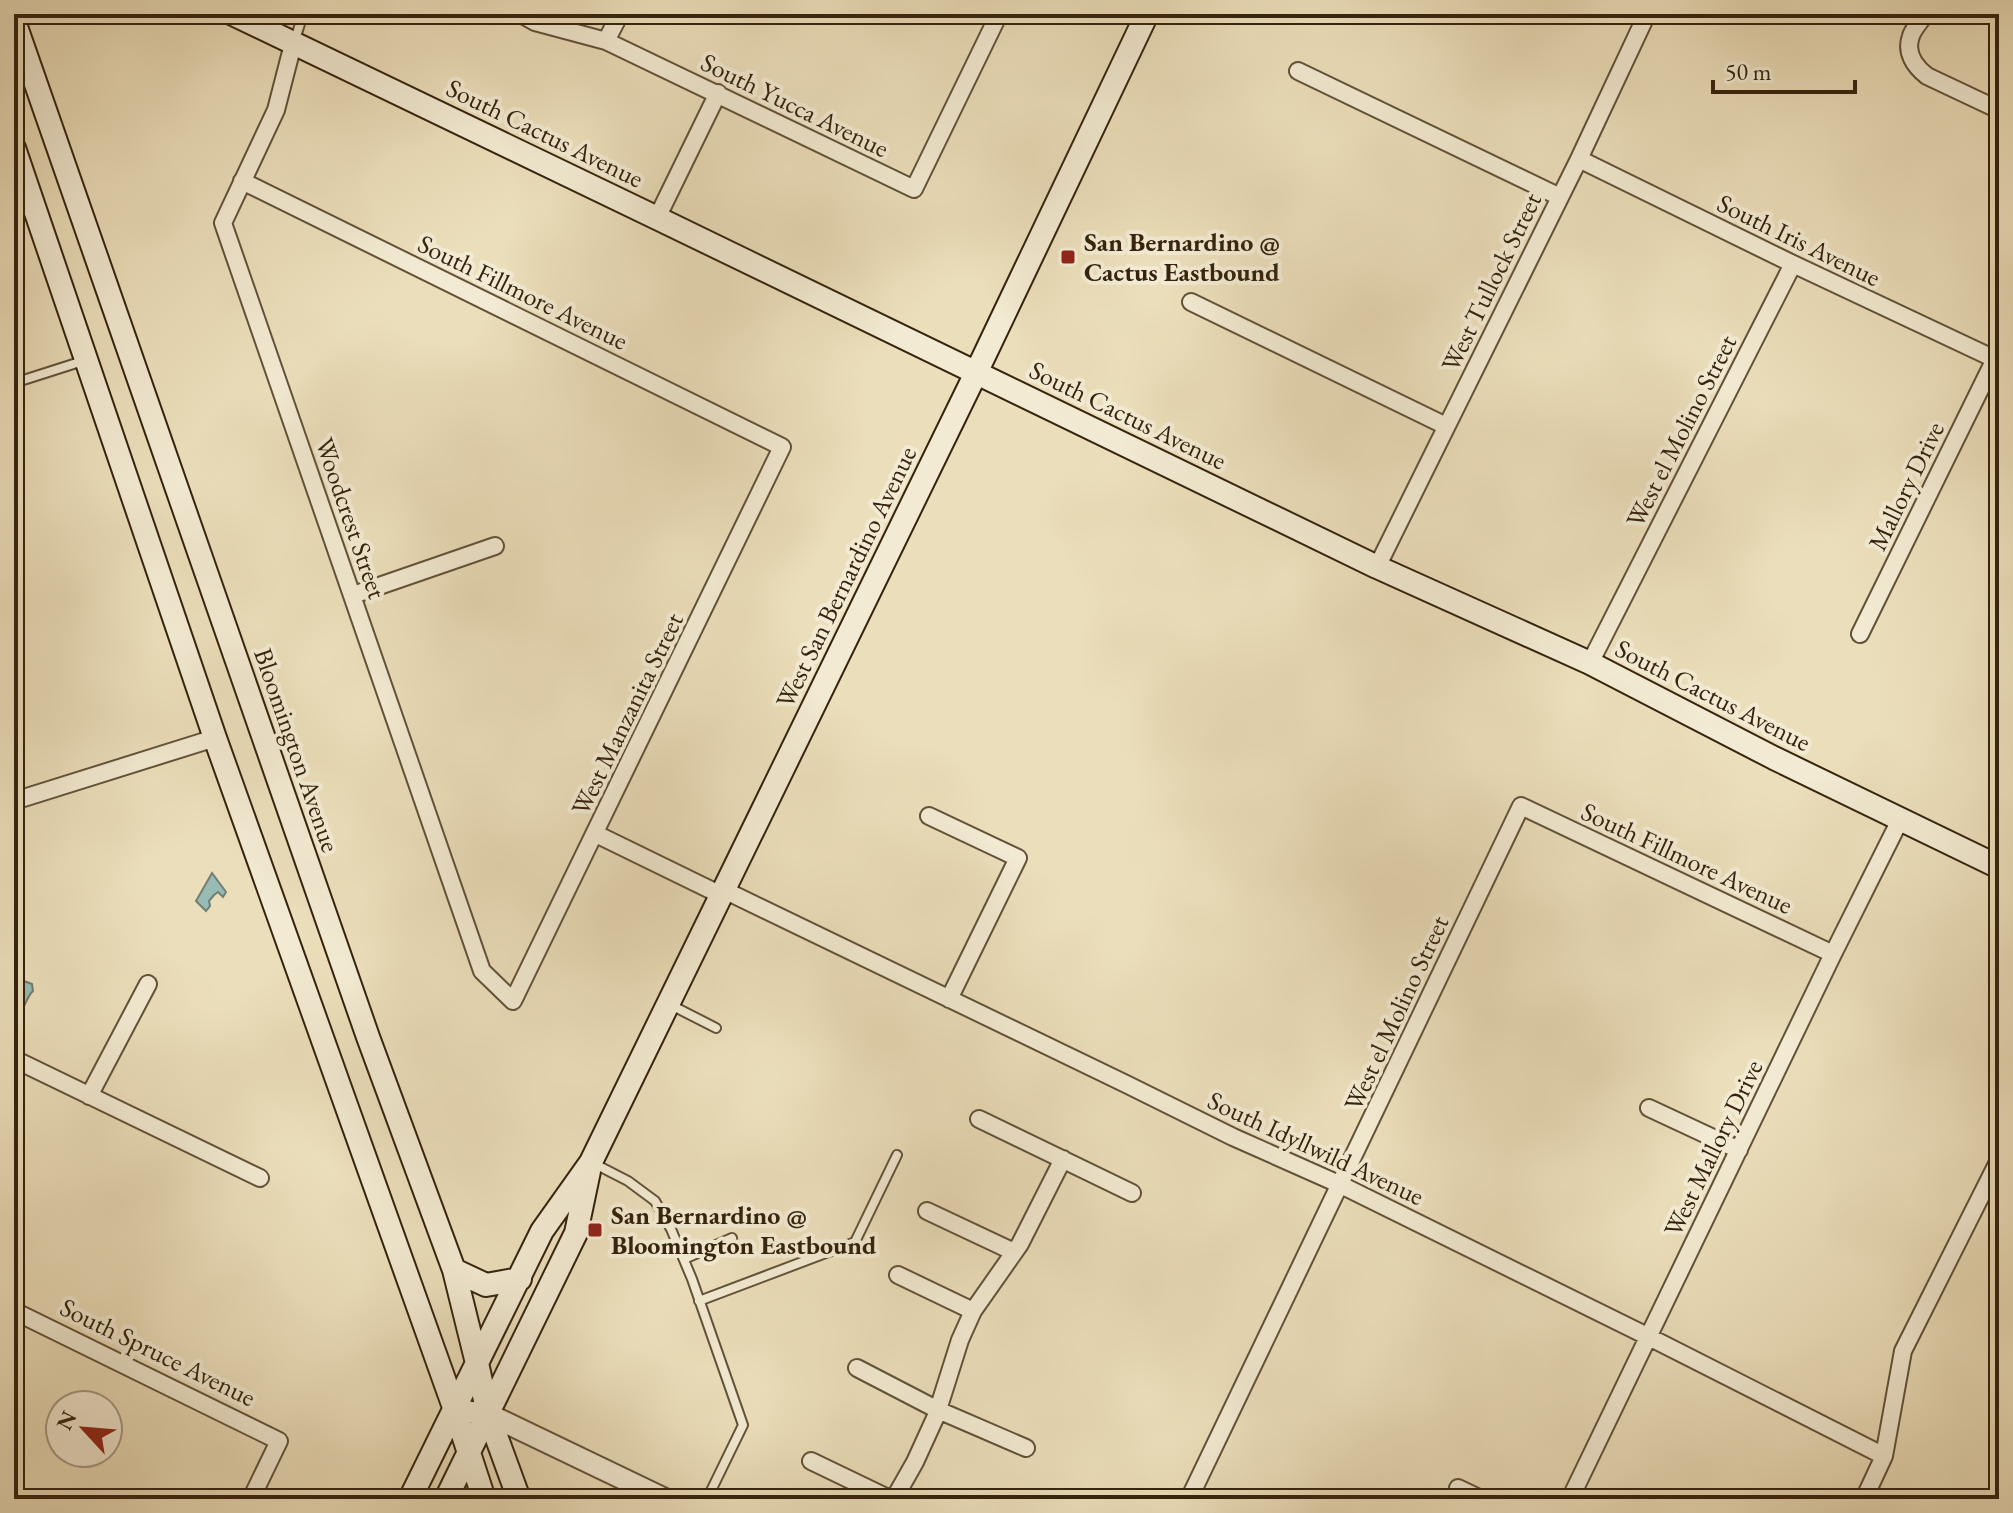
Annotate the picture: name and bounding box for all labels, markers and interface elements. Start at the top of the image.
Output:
scale bar [1713,44,1855,94]
street label: South Yucca Avenue [696,45,894,165]
text: 50 m [1725,56,1772,87]
street label: South Cactus Avenue [441,71,649,195]
street label: South Iris Avenue [1712,186,1886,294]
street label: West Tullock Street [1433,187,1549,377]
place label: San Bernardino @ Cactus Eastbound [1084,225,1280,289]
street label: South Fillmore Avenue [412,226,634,358]
marker: San Bernardino @ Cactus Eastbound [1059,248,1077,266]
street label: West el Molino Street [1618,329,1744,533]
street label: South Cactus Avenue [1024,353,1232,477]
street label: Mallory Drive [1860,416,1952,556]
street label: Woodcrest Street [308,433,394,603]
street label: West San Bernardino Avenue [768,440,924,714]
street label: West Manzanita Street [563,607,691,821]
street label: South Cactus Avenue [1610,631,1816,759]
street label: Bloomington Avenue [246,644,348,856]
street label: South Fillmore Avenue [1576,794,1798,922]
street label: West el Molino Street [1336,910,1456,1116]
street label: West Mallory Drive [1656,1054,1770,1242]
street label: South Idyllwild Avenue [1202,1083,1430,1213]
place label: San Bernardino @ Bloomington Eastbound [611,1198,877,1262]
marker: San Bernardino @ Bloomington Eastbound [586,1221,604,1239]
street label: South Spruce Avenue [55,1290,261,1414]
north arrow [44,1389,124,1469]
text: N [50,1406,83,1435]

